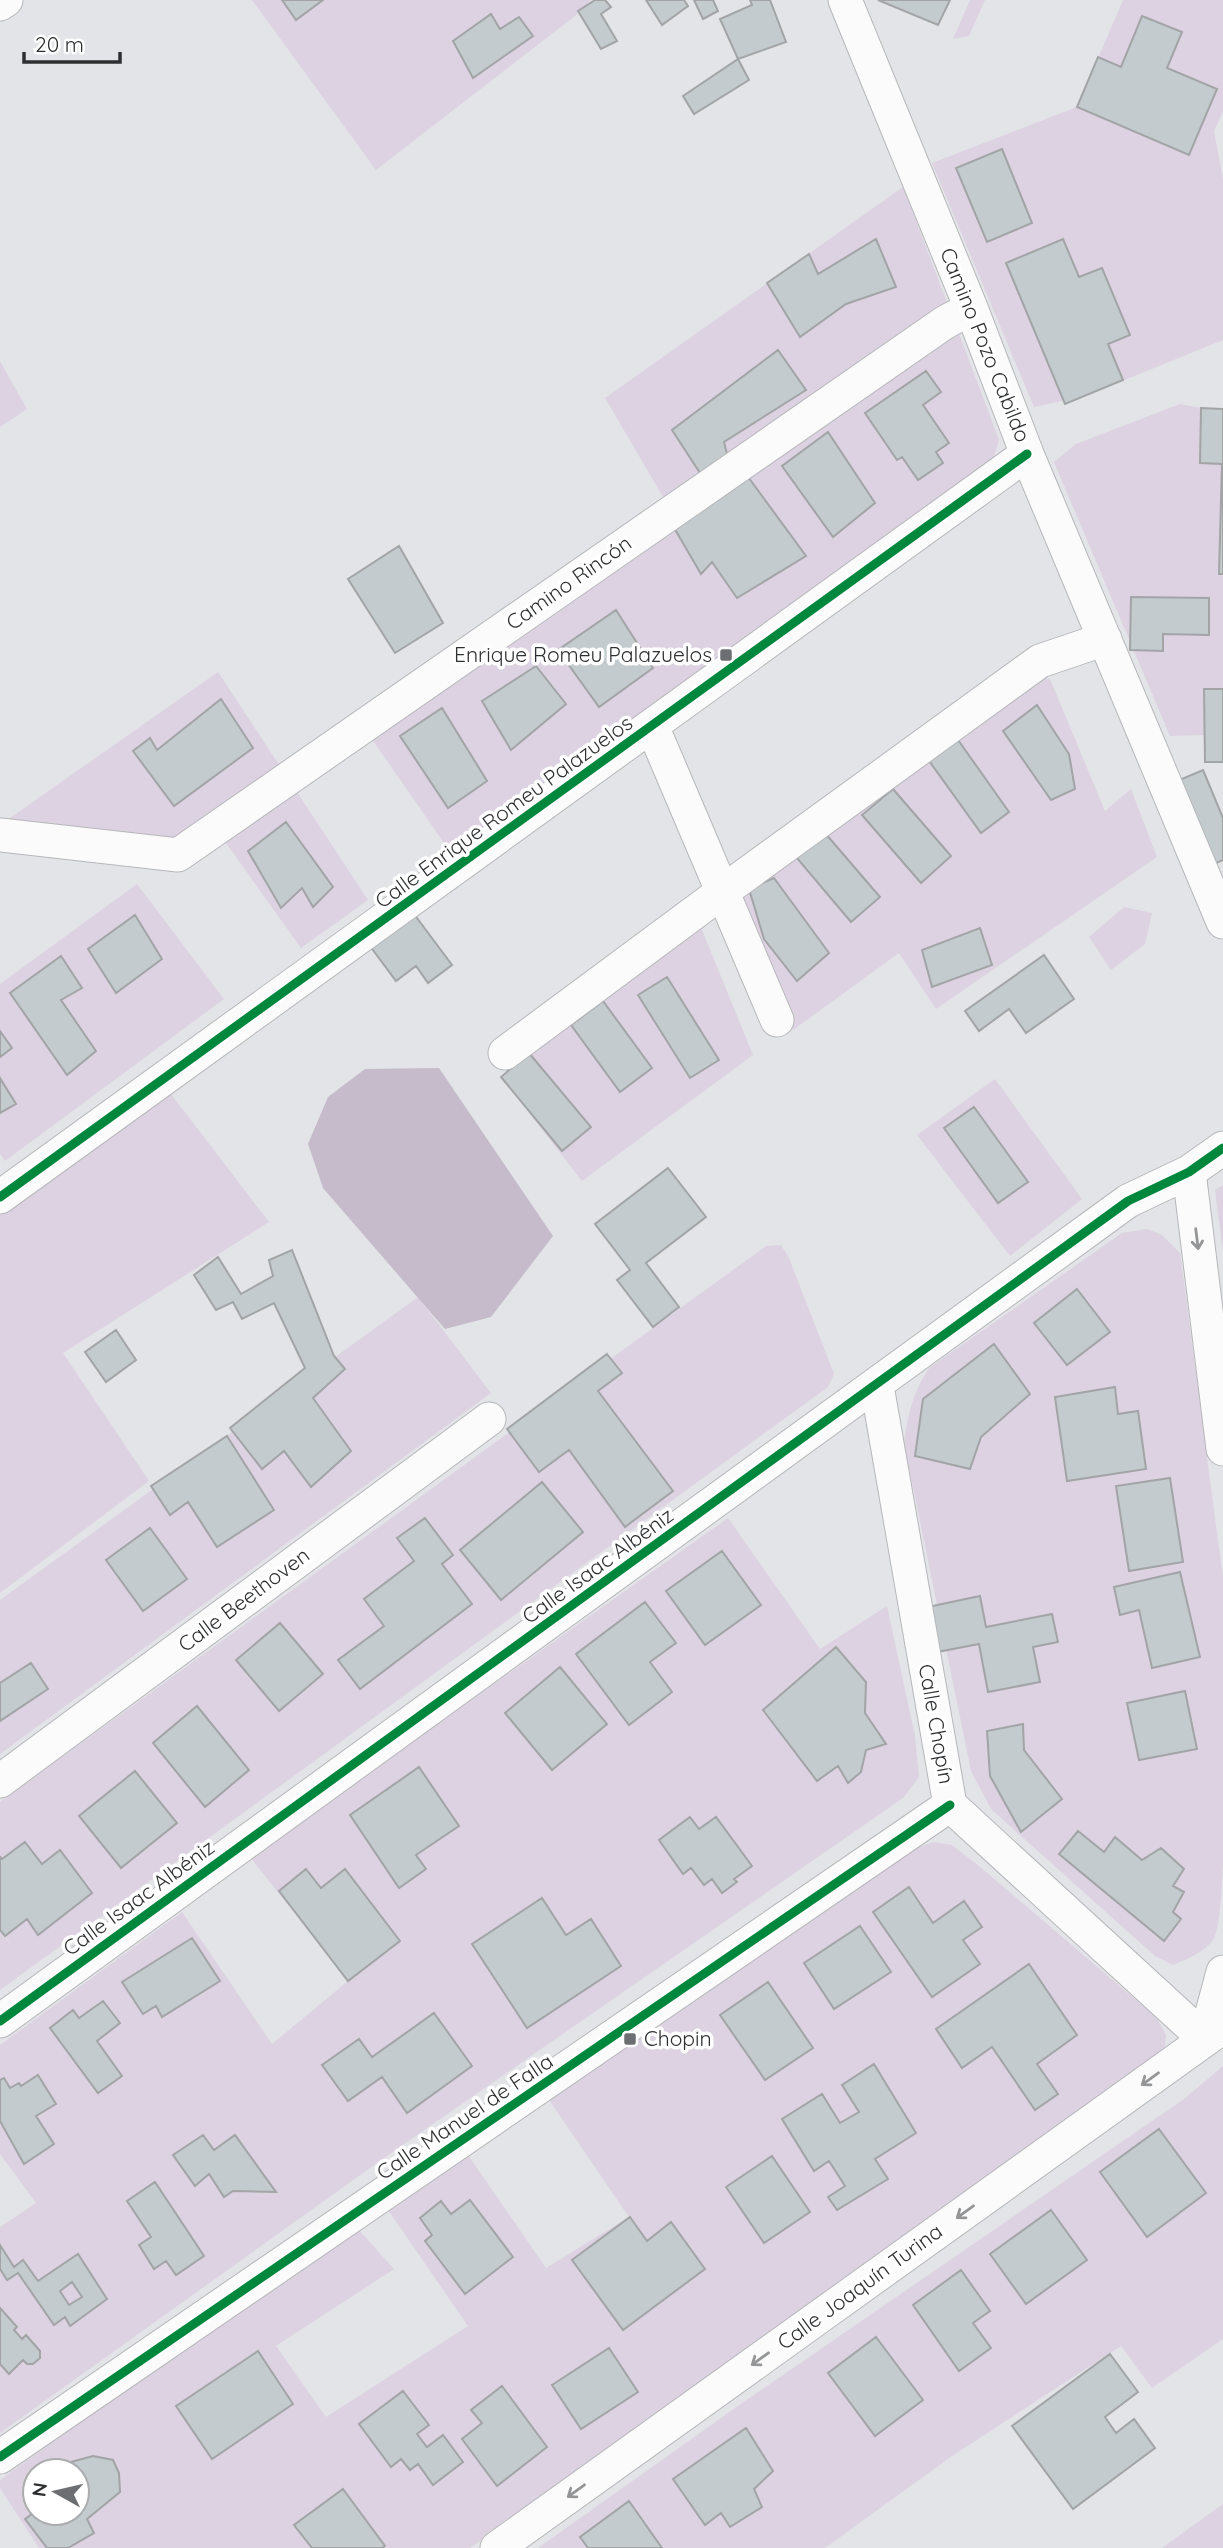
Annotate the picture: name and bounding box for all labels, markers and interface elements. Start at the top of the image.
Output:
scale bar [24,21,121,65]
text: 20 m [35,31,84,57]
street label: Camino Pozo Cabildo [935,244,1037,446]
street label: Camino Rincón [501,529,636,635]
place label: Enrique Romeu Palazuelos [454,641,712,667]
marker: Enrique Romeu Palazuelos [718,647,734,663]
street label: Calle Enrique Romeu Palazuelos [370,709,637,913]
one-way arrow [1190,1228,1203,1250]
street label: Calle Isaac Albéniz [517,1502,678,1629]
street label: Calle Beethoven [173,1541,314,1657]
street label: Calle Chopín [914,1662,960,1786]
street label: Calle Isaac Albéniz [58,1834,219,1961]
place label: Chopin [644,2025,712,2051]
marker: Chopin [622,2031,638,2047]
street label: Calle Manuel de Falla [371,2048,558,2185]
one-way arrow [1141,2072,1160,2086]
one-way arrow [956,2204,975,2219]
street label: Calle Joaquín Turina [772,2218,947,2355]
one-way arrow [751,2352,770,2366]
north arrow [21,2457,91,2527]
text: N [26,2481,52,2498]
one-way arrow [567,2484,586,2499]

